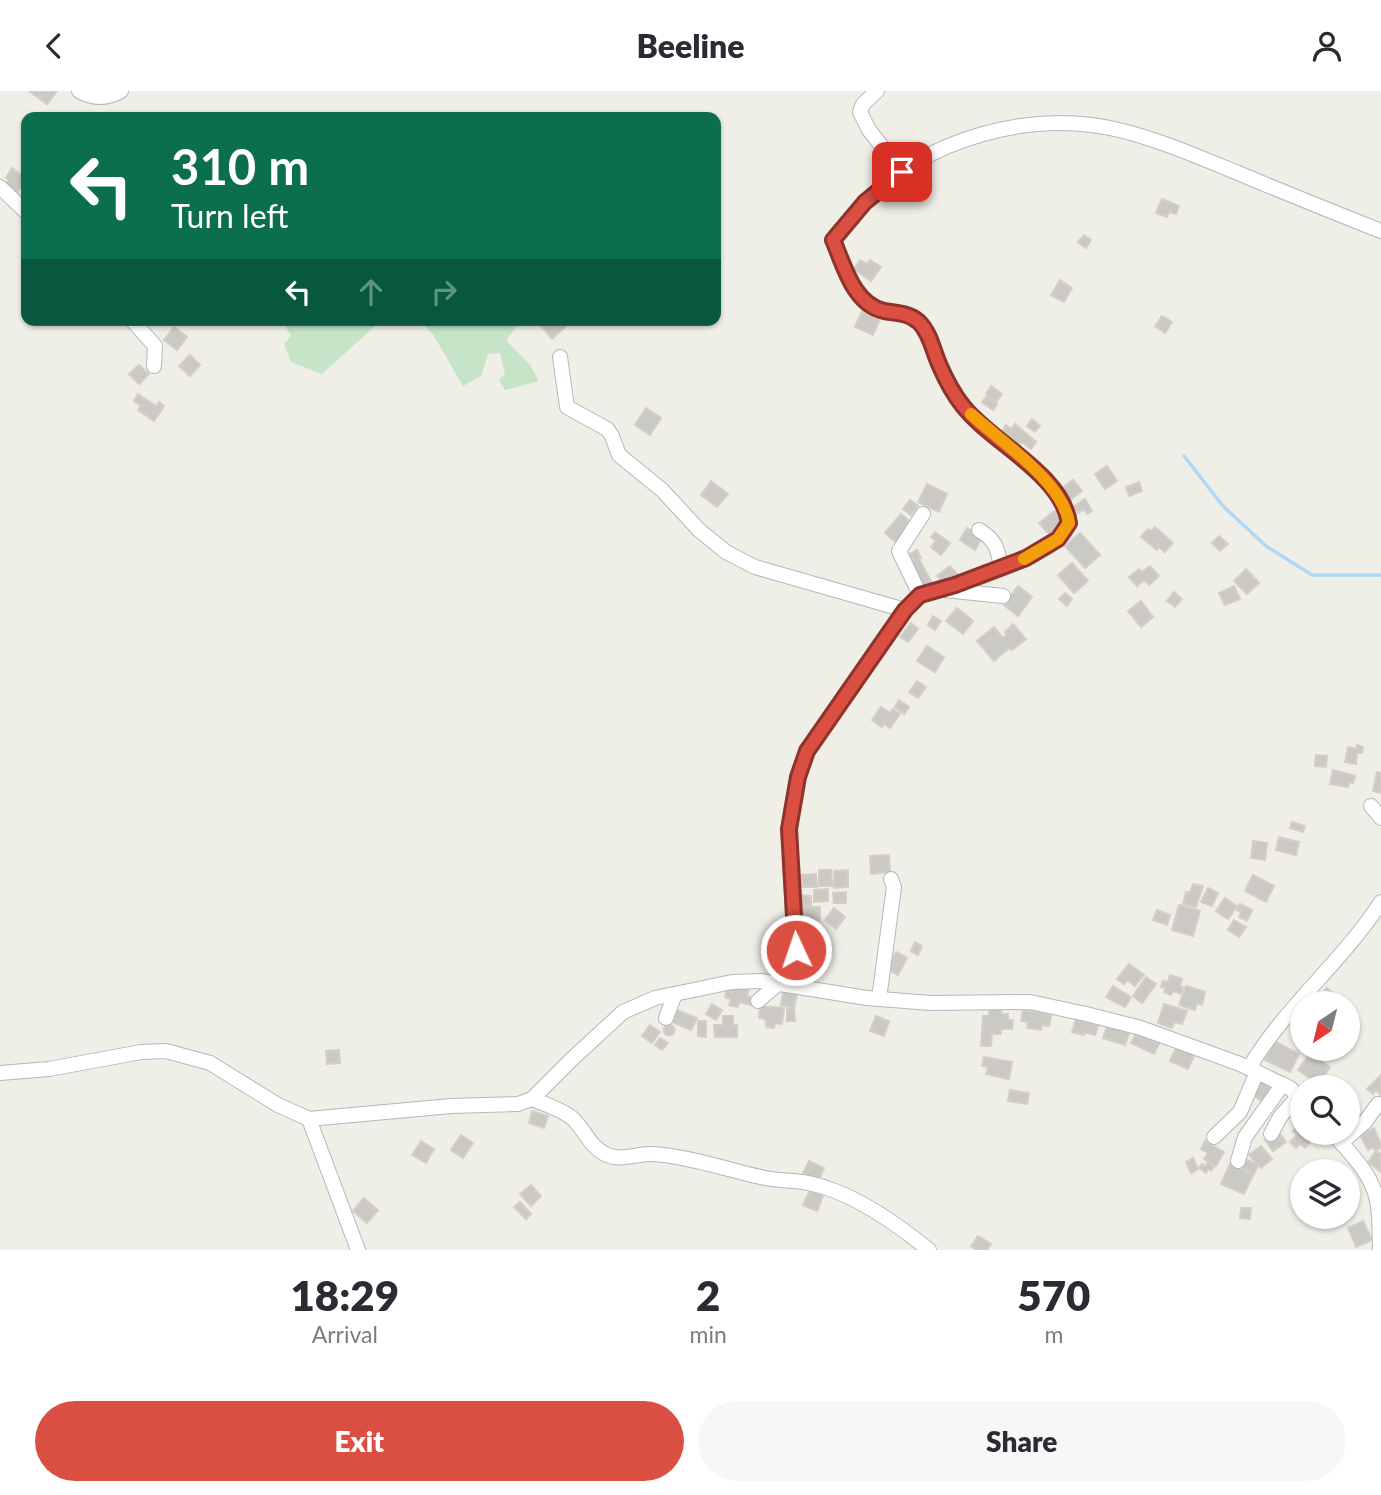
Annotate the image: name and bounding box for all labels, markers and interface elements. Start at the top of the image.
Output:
text: Beeline [636,26,745,65]
icon: back [35,27,73,65]
icon: person [1308,27,1346,65]
text: 310 m [171,137,309,195]
icon: left [56,140,147,231]
pin [872,142,932,202]
icon: arrive [883,153,921,191]
text: Turn left [171,196,288,235]
icon: left [279,273,317,311]
icon: ahead [352,273,390,311]
icon: right [425,273,463,311]
position arrow [759,913,833,987]
north arrow [1290,991,1360,1061]
map controls [1290,991,1360,1229]
button: search [1290,1075,1360,1145]
button: layers [1290,1159,1360,1229]
text: 18:29 [291,1270,399,1320]
text: 2 [696,1270,720,1320]
text: 570 [1017,1270,1090,1320]
text: Arrival [312,1320,378,1348]
text: min [690,1320,727,1348]
text: m [1044,1320,1063,1348]
button: Exit [35,1401,684,1481]
button: Share [698,1401,1346,1481]

